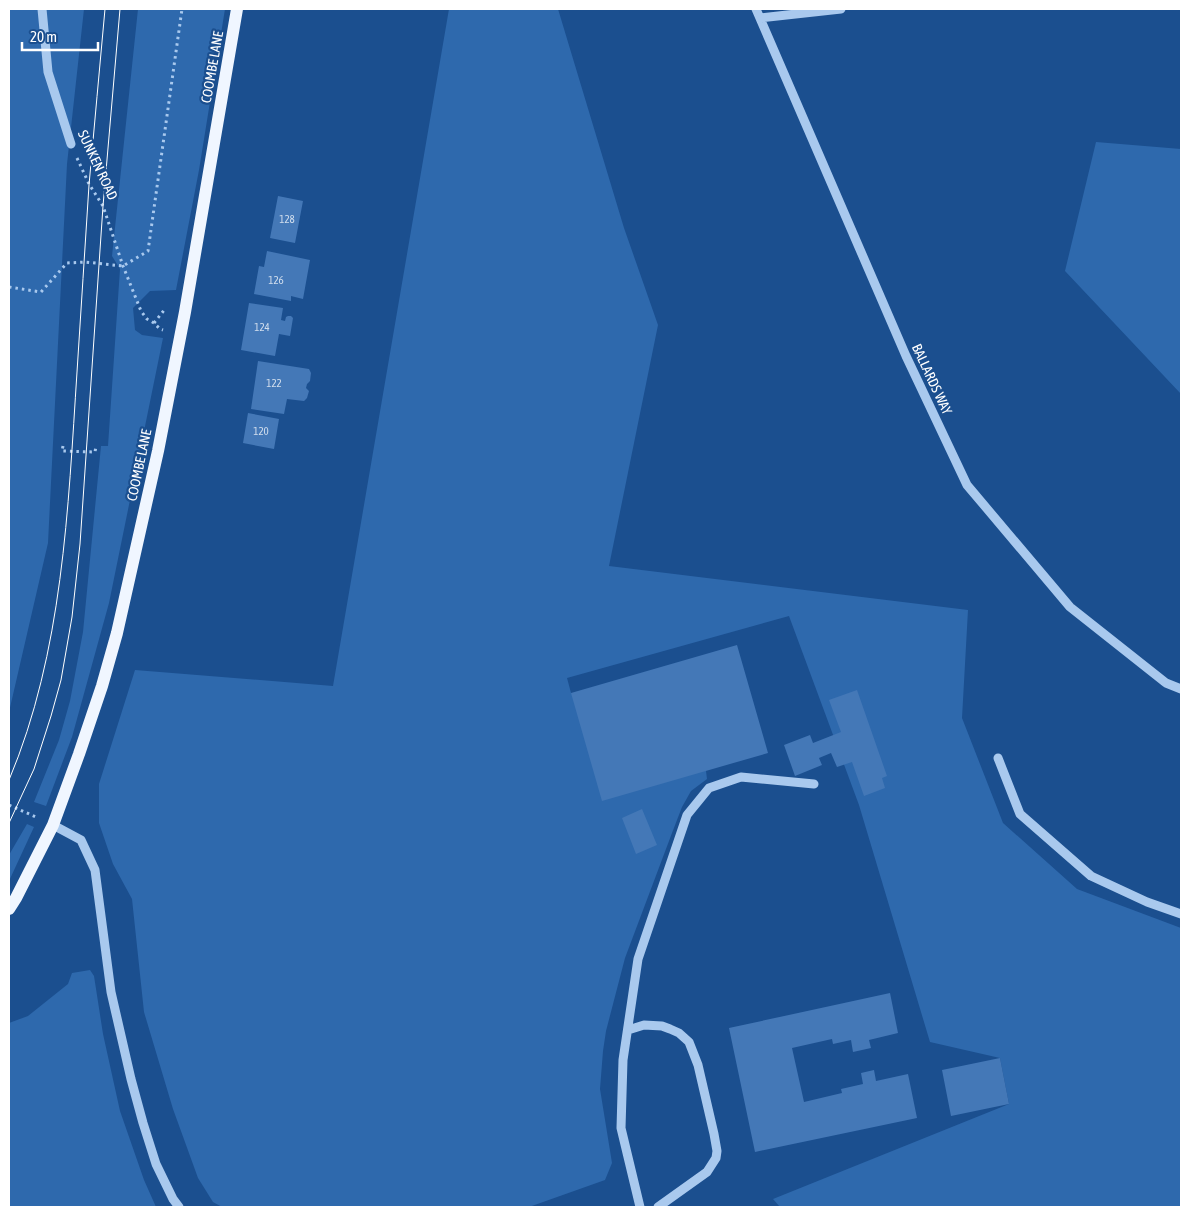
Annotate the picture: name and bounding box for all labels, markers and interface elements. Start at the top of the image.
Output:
scale bar [22,20,99,52]
text: 20 m [30,28,57,45]
street label: COOMBE LANE [198,30,226,104]
street label: SUNKEN ROAD [75,128,121,203]
house number: 128 [279,213,295,225]
house number: 126 [268,274,284,286]
house number: 124 [254,321,270,333]
street label: BALLARDS WAY [909,341,956,418]
house number: 122 [266,377,282,389]
house number: 120 [253,425,269,437]
street label: COOMBE LANE [124,428,154,502]

